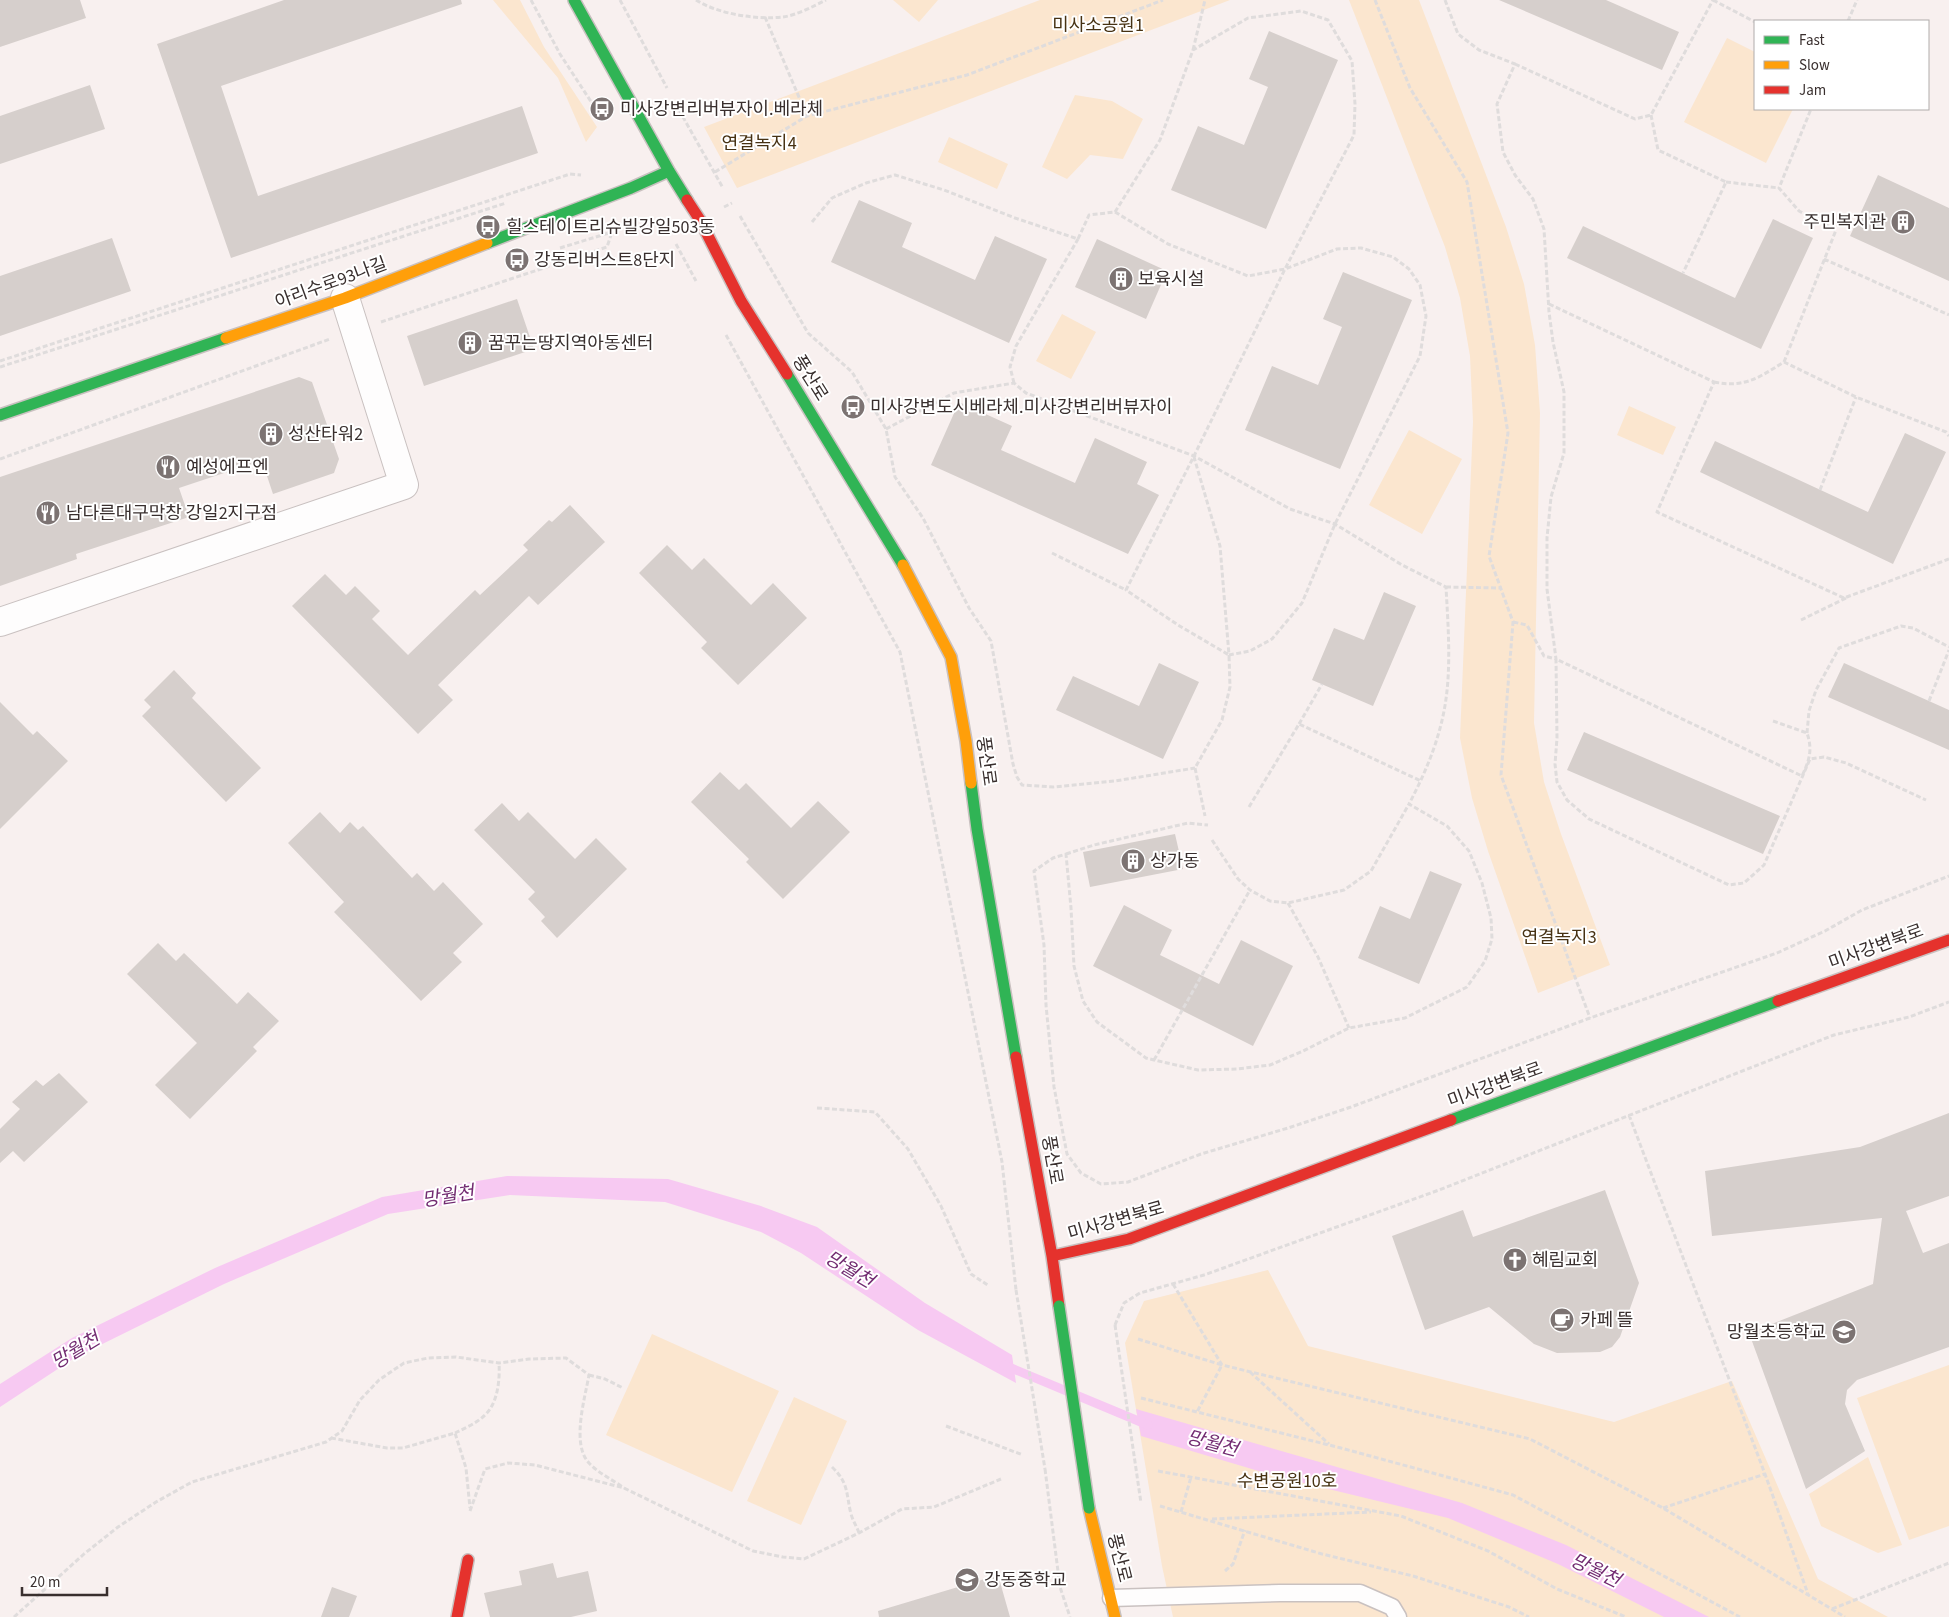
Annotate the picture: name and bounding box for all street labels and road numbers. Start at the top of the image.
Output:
street label: 아리수로93나길 [272,251,390,315]
street label: 풍산로 [786,350,834,406]
street label: 풍산로 [970,735,1002,787]
street label: 미사강변북로 [1825,918,1927,976]
street label: 미사강변북로 [1444,1056,1546,1114]
street label: 풍산로 [1035,1133,1069,1187]
street label: 미사강변북로 [1065,1195,1167,1247]
street label: 풍산로 [1101,1531,1137,1585]

